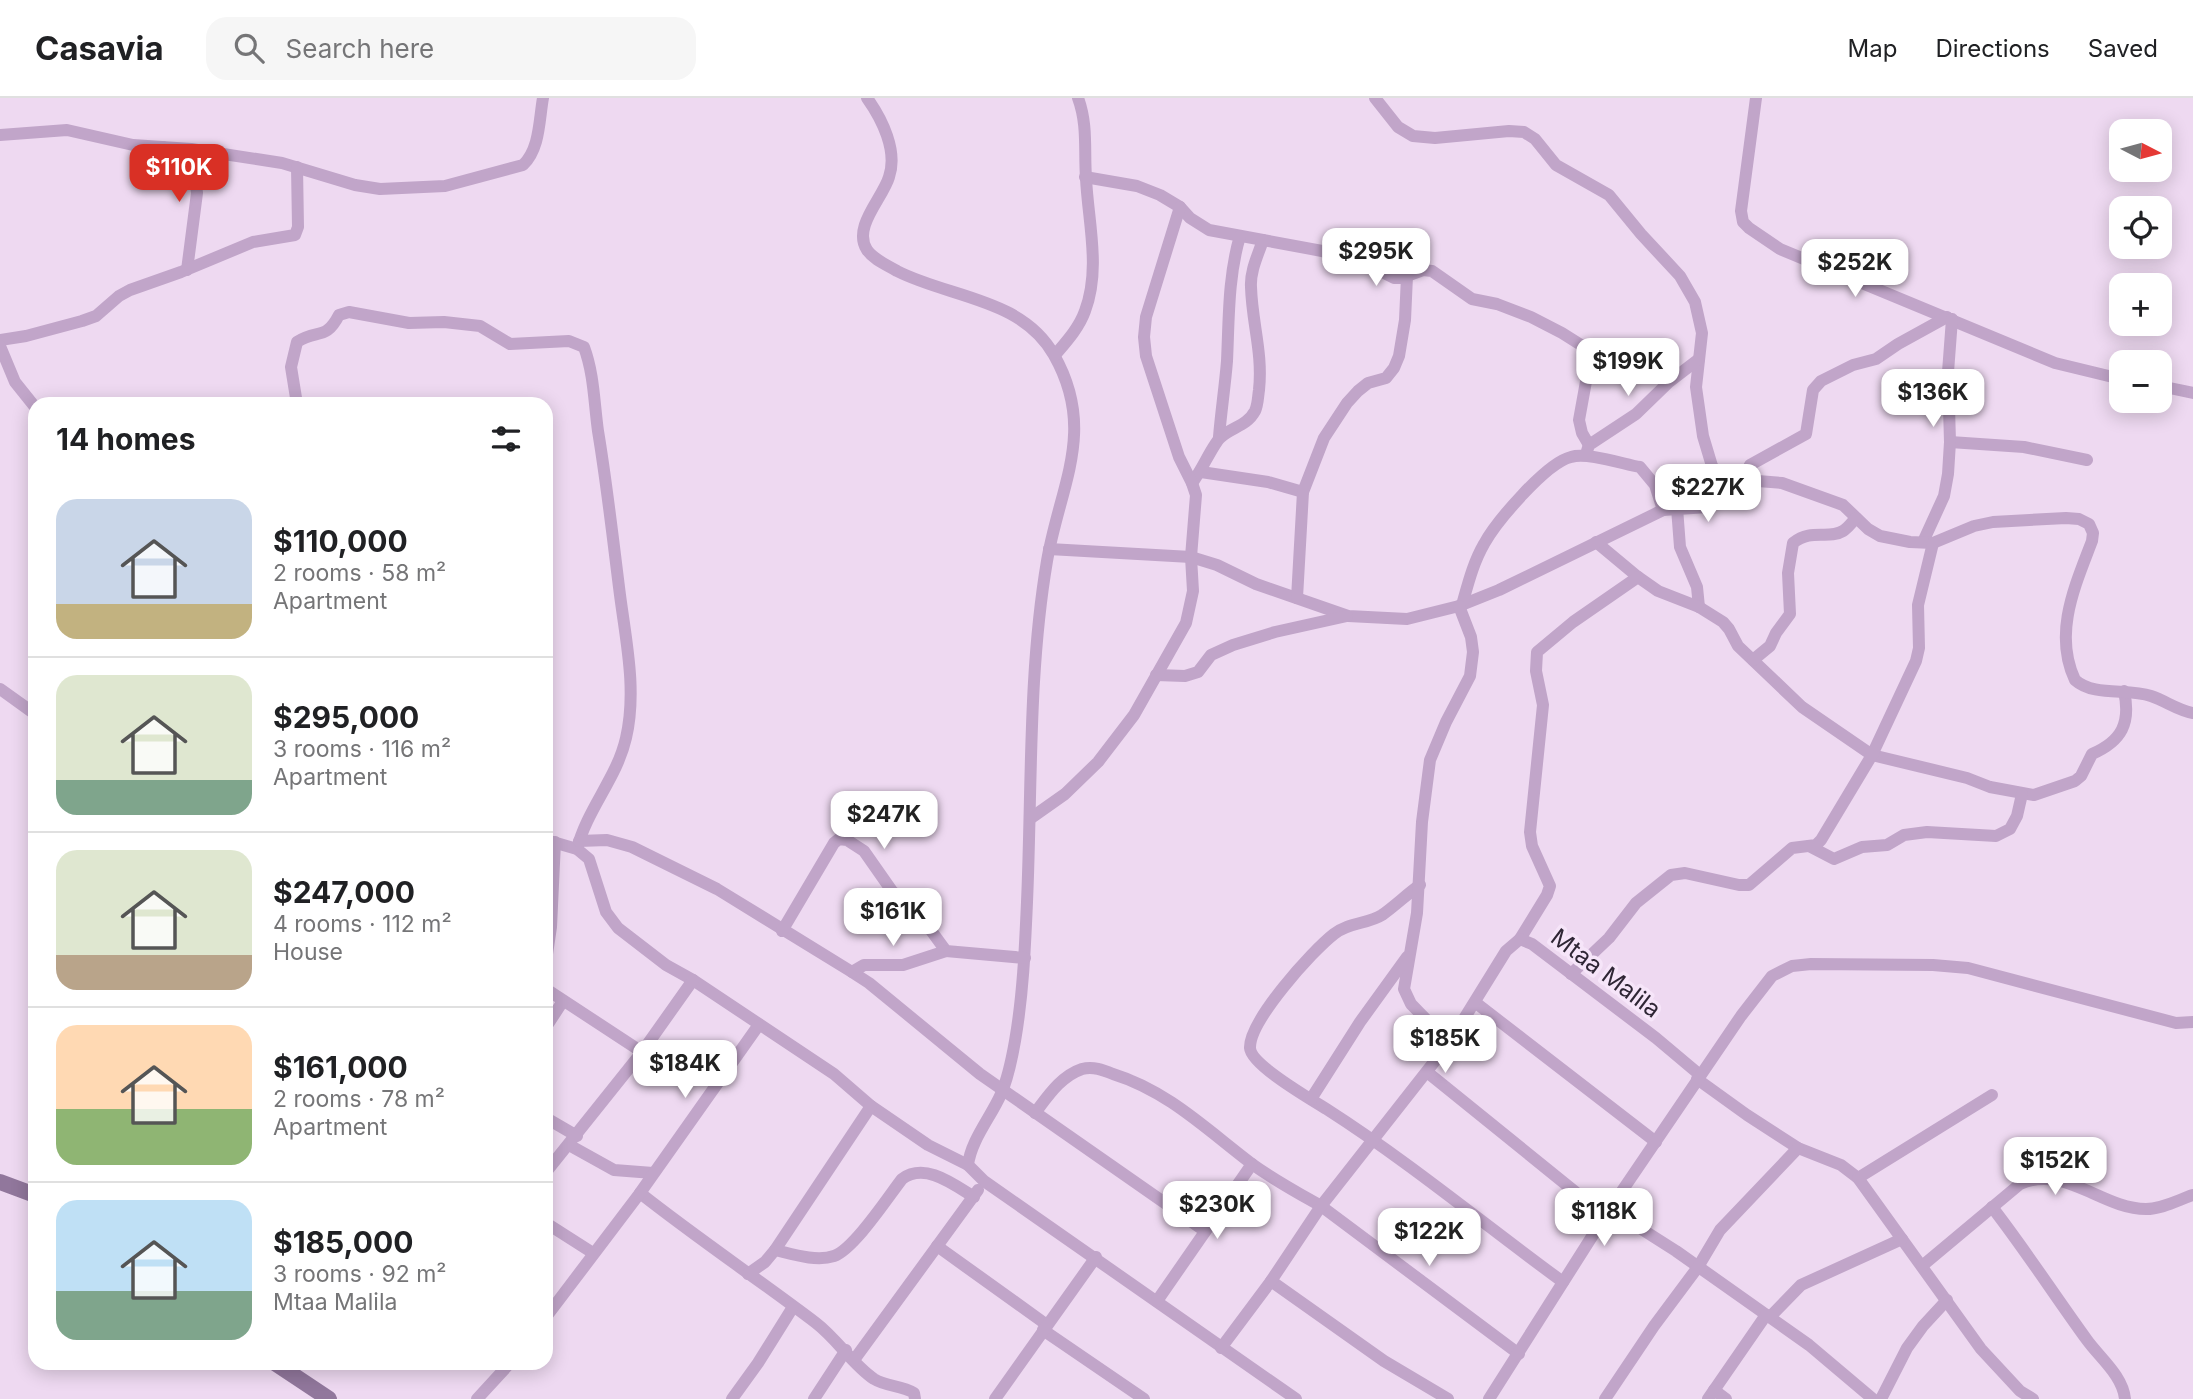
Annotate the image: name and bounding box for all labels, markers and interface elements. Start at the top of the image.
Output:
search box [206,17,696,80]
text: Casavia [35,28,164,68]
icon: search [230,29,268,67]
text: Search here [286,33,434,64]
text: Map [1848,34,1897,63]
text: Directions [1935,34,2050,63]
text: Saved [2088,34,2158,63]
north arrow [2109,119,2172,182]
map controls [2109,119,2172,413]
pin: $110K [130,144,228,204]
text: $110K [146,153,212,181]
button: locate [2109,196,2172,259]
pin: $295K [1327,228,1425,288]
text: $295K [1338,237,1414,265]
pin: $252K [1806,240,1904,299]
text: $252K [1817,248,1893,276]
button: + [2109,273,2172,336]
pin: $199K [1579,338,1677,398]
text: $199K [1592,347,1664,375]
button: − [2109,350,2172,413]
pin: $136K [1884,370,1982,429]
text: $136K [1897,378,1969,406]
icon: filters [487,420,525,458]
text: 14 homes [56,421,195,457]
pin: $227K [1659,464,1757,524]
text: $227K [1671,473,1745,501]
text: $110,000 [273,523,408,559]
icon: home [112,527,196,611]
text: 2 rooms · 58 m² [273,559,446,587]
text: Apartment [273,587,387,615]
text: $295,000 [273,699,419,735]
icon: home [112,703,196,787]
text: 3 rooms · 116 m² [273,735,451,763]
text: Apartment [273,763,387,791]
pin: $247K [835,792,933,851]
text: $247K [847,800,921,828]
text: $247,000 [273,874,415,910]
icon: home [112,878,196,962]
pin: $161K [844,888,942,948]
text: $161K [860,897,926,925]
text: 4 rooms · 112 m² [273,910,452,938]
street label: Mtaa Malila [1545,922,1667,1024]
text: House [273,938,343,966]
pin: $185K [1396,1016,1494,1075]
text: $185K [1409,1024,1481,1052]
pin: $184K [636,1040,734,1100]
text: $161,000 [273,1049,408,1085]
text: $184K [649,1049,721,1077]
icon: home [112,1053,196,1137]
text: 2 rooms · 78 m² [273,1085,445,1113]
text: Apartment [273,1113,387,1141]
pin: $152K [2006,1138,2104,1197]
text: $152K [2020,1146,2090,1174]
pin: $230K [1168,1182,1266,1241]
pin: $118K [1555,1188,1653,1248]
text: $230K [1179,1190,1255,1218]
text: $118K [1571,1197,1637,1225]
pin: $122K [1380,1208,1478,1268]
text: $122K [1394,1217,1464,1245]
text: $185,000 [273,1224,413,1260]
icon: home [112,1228,196,1312]
text: 3 rooms · 92 m² [273,1260,446,1288]
text: Mtaa Malila [273,1288,397,1316]

